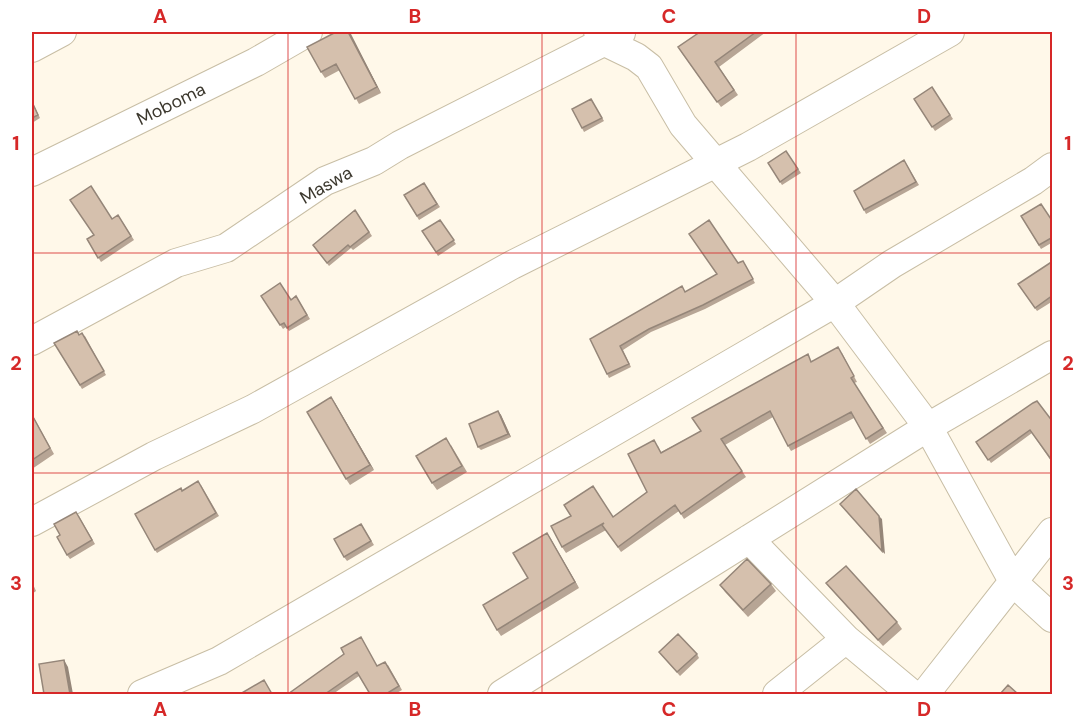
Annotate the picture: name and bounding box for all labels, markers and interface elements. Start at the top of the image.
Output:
text: A [153,3,167,29]
text: B [409,3,421,29]
text: C [662,3,676,29]
text: D [917,3,931,29]
street label: Moboma [133,77,209,131]
text: 1 [12,130,20,156]
text: 1 [1064,130,1072,156]
street label: Maswa [295,160,357,210]
text: 2 [10,350,22,376]
text: 2 [1062,350,1074,376]
text: 3 [10,570,22,596]
text: 3 [1062,570,1074,596]
text: A [153,696,167,722]
text: B [409,696,421,722]
text: C [662,696,676,722]
text: D [917,696,931,722]

